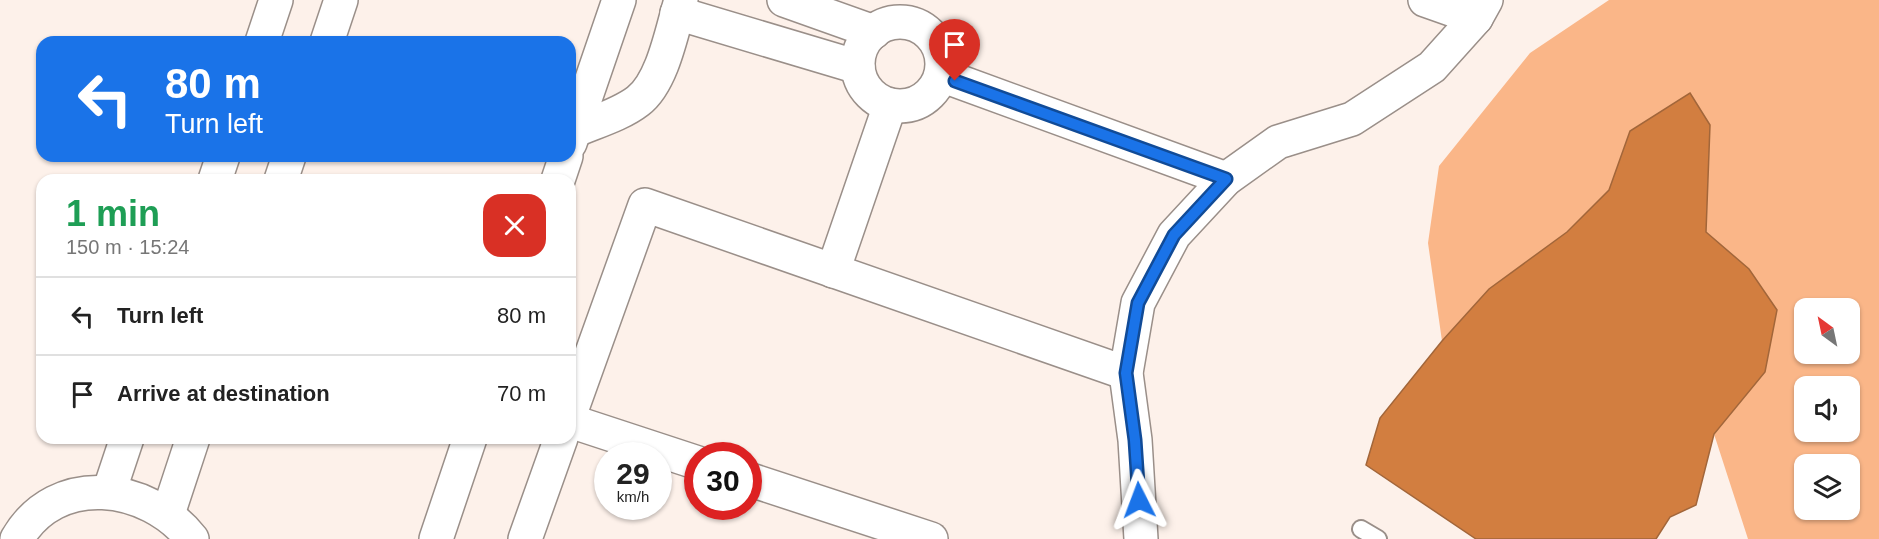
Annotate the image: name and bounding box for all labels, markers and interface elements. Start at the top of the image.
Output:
pin [929,19,980,81]
icon: arrive [938,28,971,61]
icon: left [66,60,144,138]
text: 80 m [165,60,261,107]
text: Turn left [165,109,263,139]
text: 1 min [66,193,160,234]
button: close [483,194,546,257]
text: 150 m · 15:24 [66,236,189,258]
north arrow [1794,298,1860,364]
map controls [1794,298,1860,520]
icon: left [66,300,99,333]
text: Turn left [117,303,203,328]
text: 80 m [497,303,546,328]
button: sound [1794,376,1860,442]
icon: arrive [66,378,99,411]
text: Arrive at destination [117,381,330,406]
text: 70 m [497,381,546,406]
speed limit sign: 30 [684,442,762,520]
button: layers [1794,454,1860,520]
text: 29 [616,457,650,490]
position arrow [1107,468,1171,532]
text: km/h [617,488,649,505]

